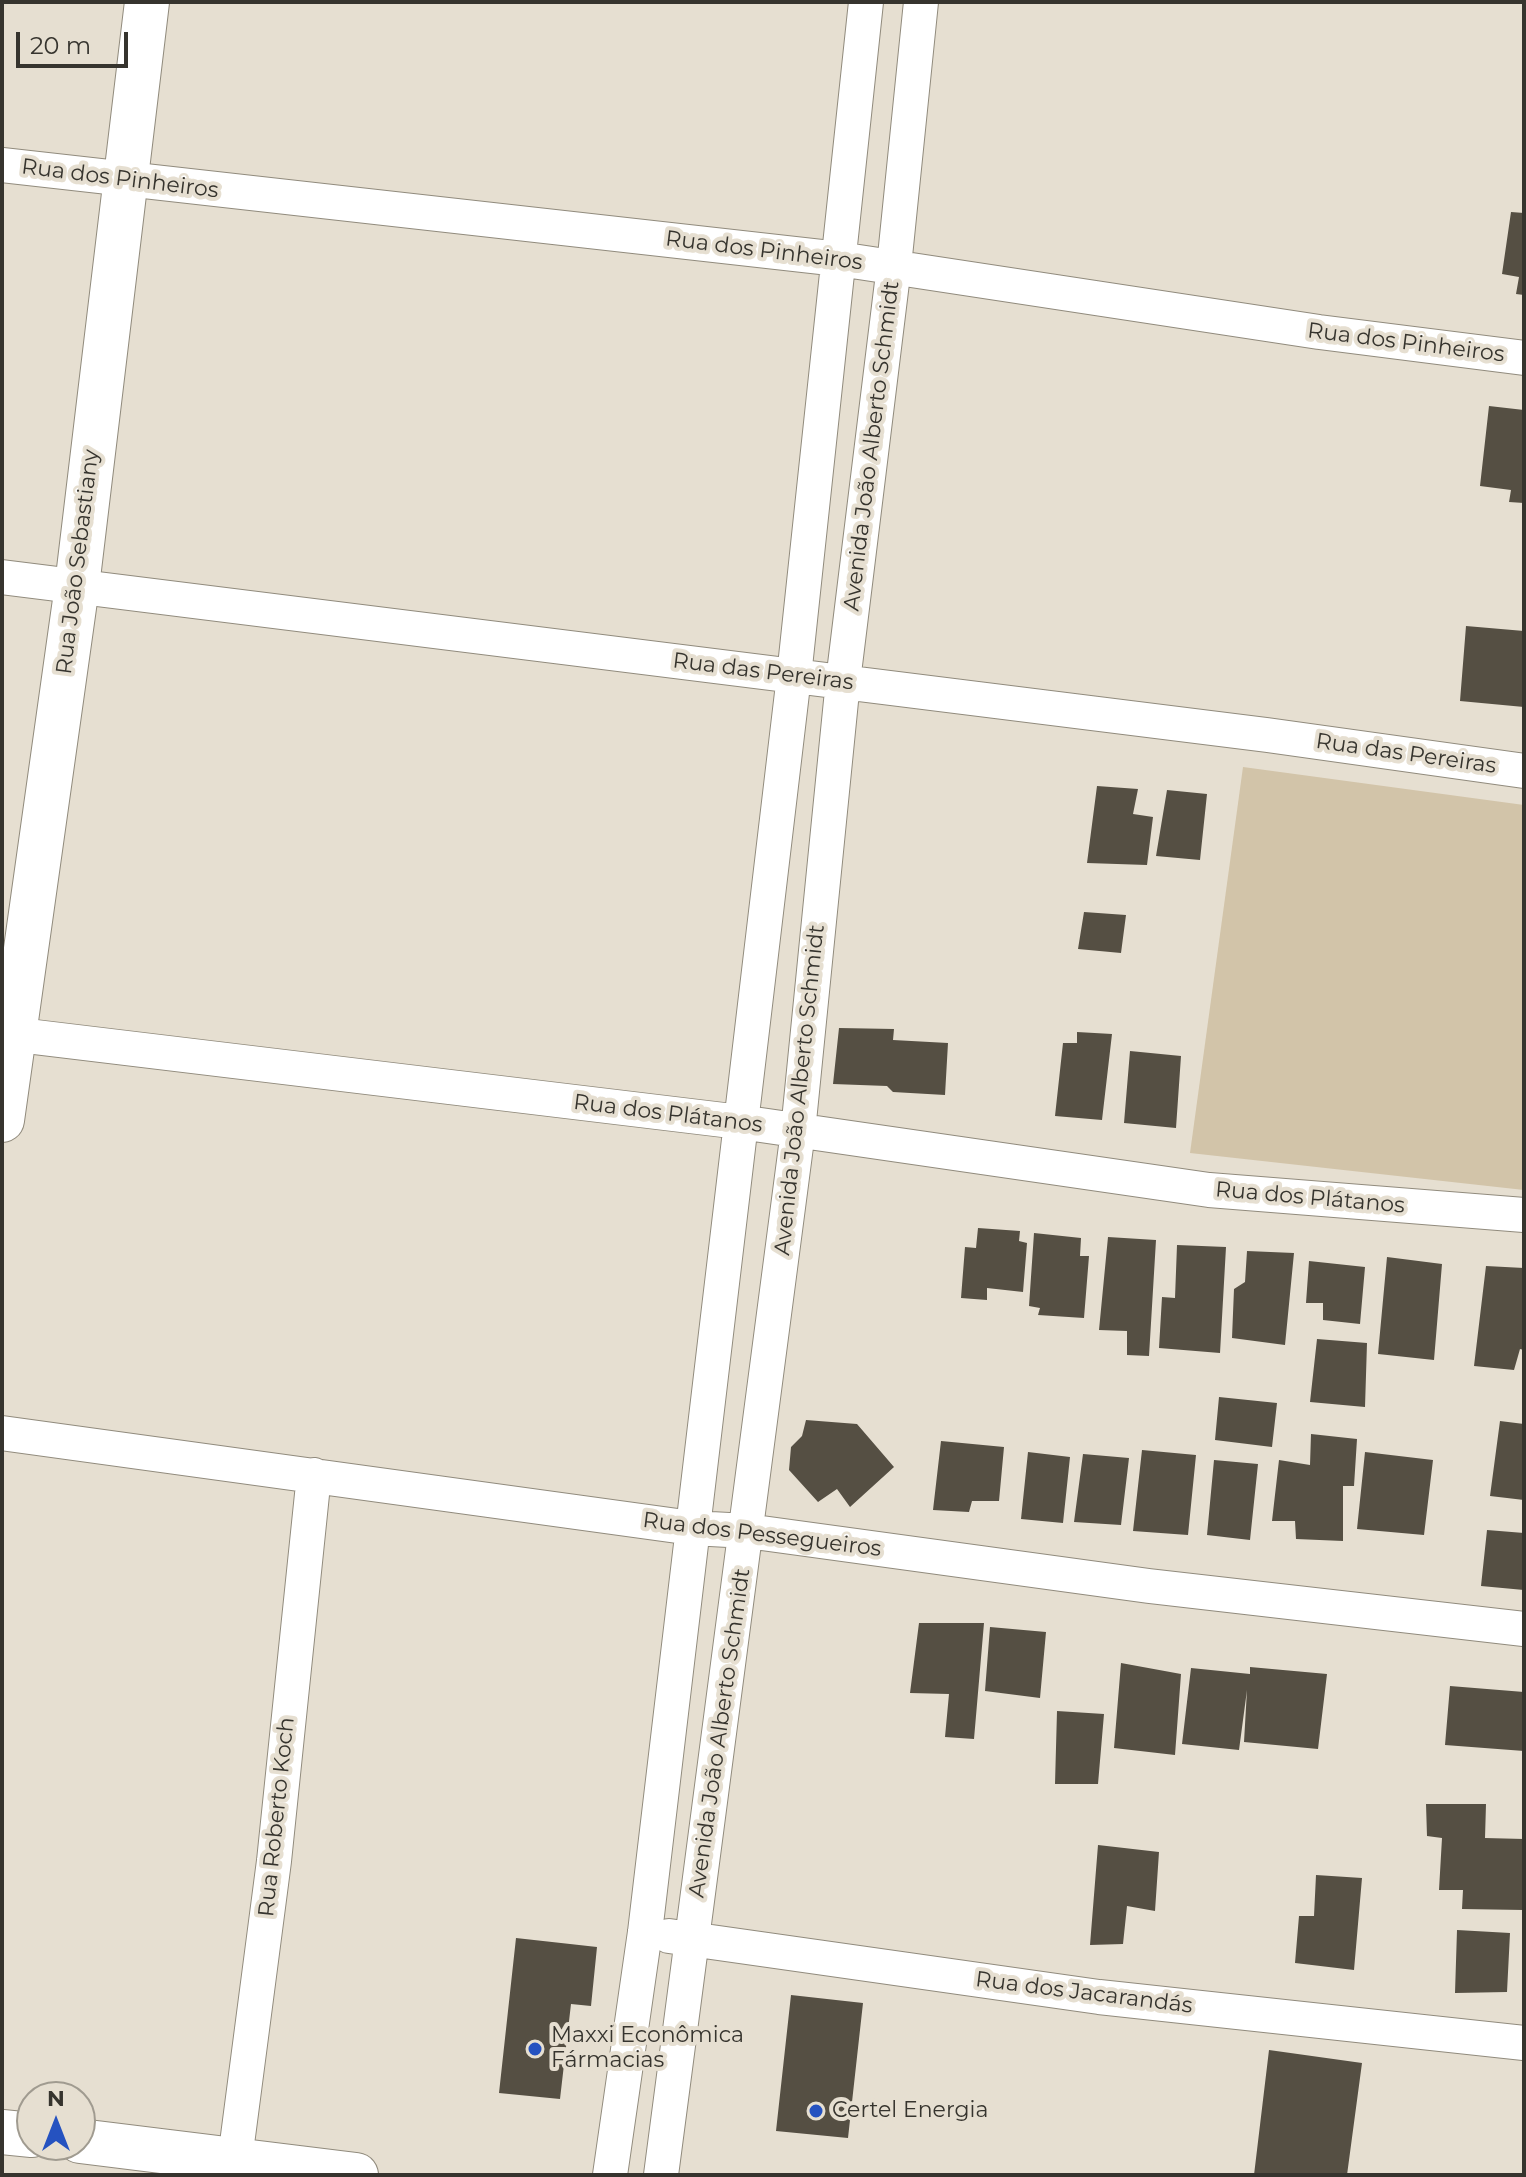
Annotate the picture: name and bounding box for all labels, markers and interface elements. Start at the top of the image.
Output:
scale bar [20,16,132,66]
text: 20 m [30,31,91,60]
street label: Rua dos Pinheiros [20,154,220,204]
street label: Rua dos Pinheiros [664,226,864,276]
street label: Avenida João Alberto Schmidt [839,279,905,613]
street label: Rua dos Pinheiros [1306,318,1506,368]
street label: Rua João Sebastiany [51,448,105,676]
street label: Rua das Pereiras [671,648,855,696]
street label: Rua das Pereiras [1314,728,1498,780]
street label: Avenida João Alberto Schmidt [769,923,831,1257]
street label: Rua dos Plátanos [572,1089,764,1139]
street label: Rua dos Plátanos [1214,1177,1406,1219]
street label: Rua dos Pessegueiros [641,1507,883,1563]
street label: Avenida João Alberto Schmidt [684,1567,756,1899]
street label: Rua Roberto Koch [253,1716,301,1918]
street label: Rua dos Jacarandás [974,1967,1194,2019]
place label: Maxxi Econômica Fármacias [551,2023,744,2074]
marker: Maxxi Econômica Fármacias [526,2040,544,2058]
north arrow [16,2081,96,2161]
text: N [47,2085,65,2112]
place label: Certel Energia [832,2098,988,2124]
marker: Certel Energia [807,2102,825,2120]

